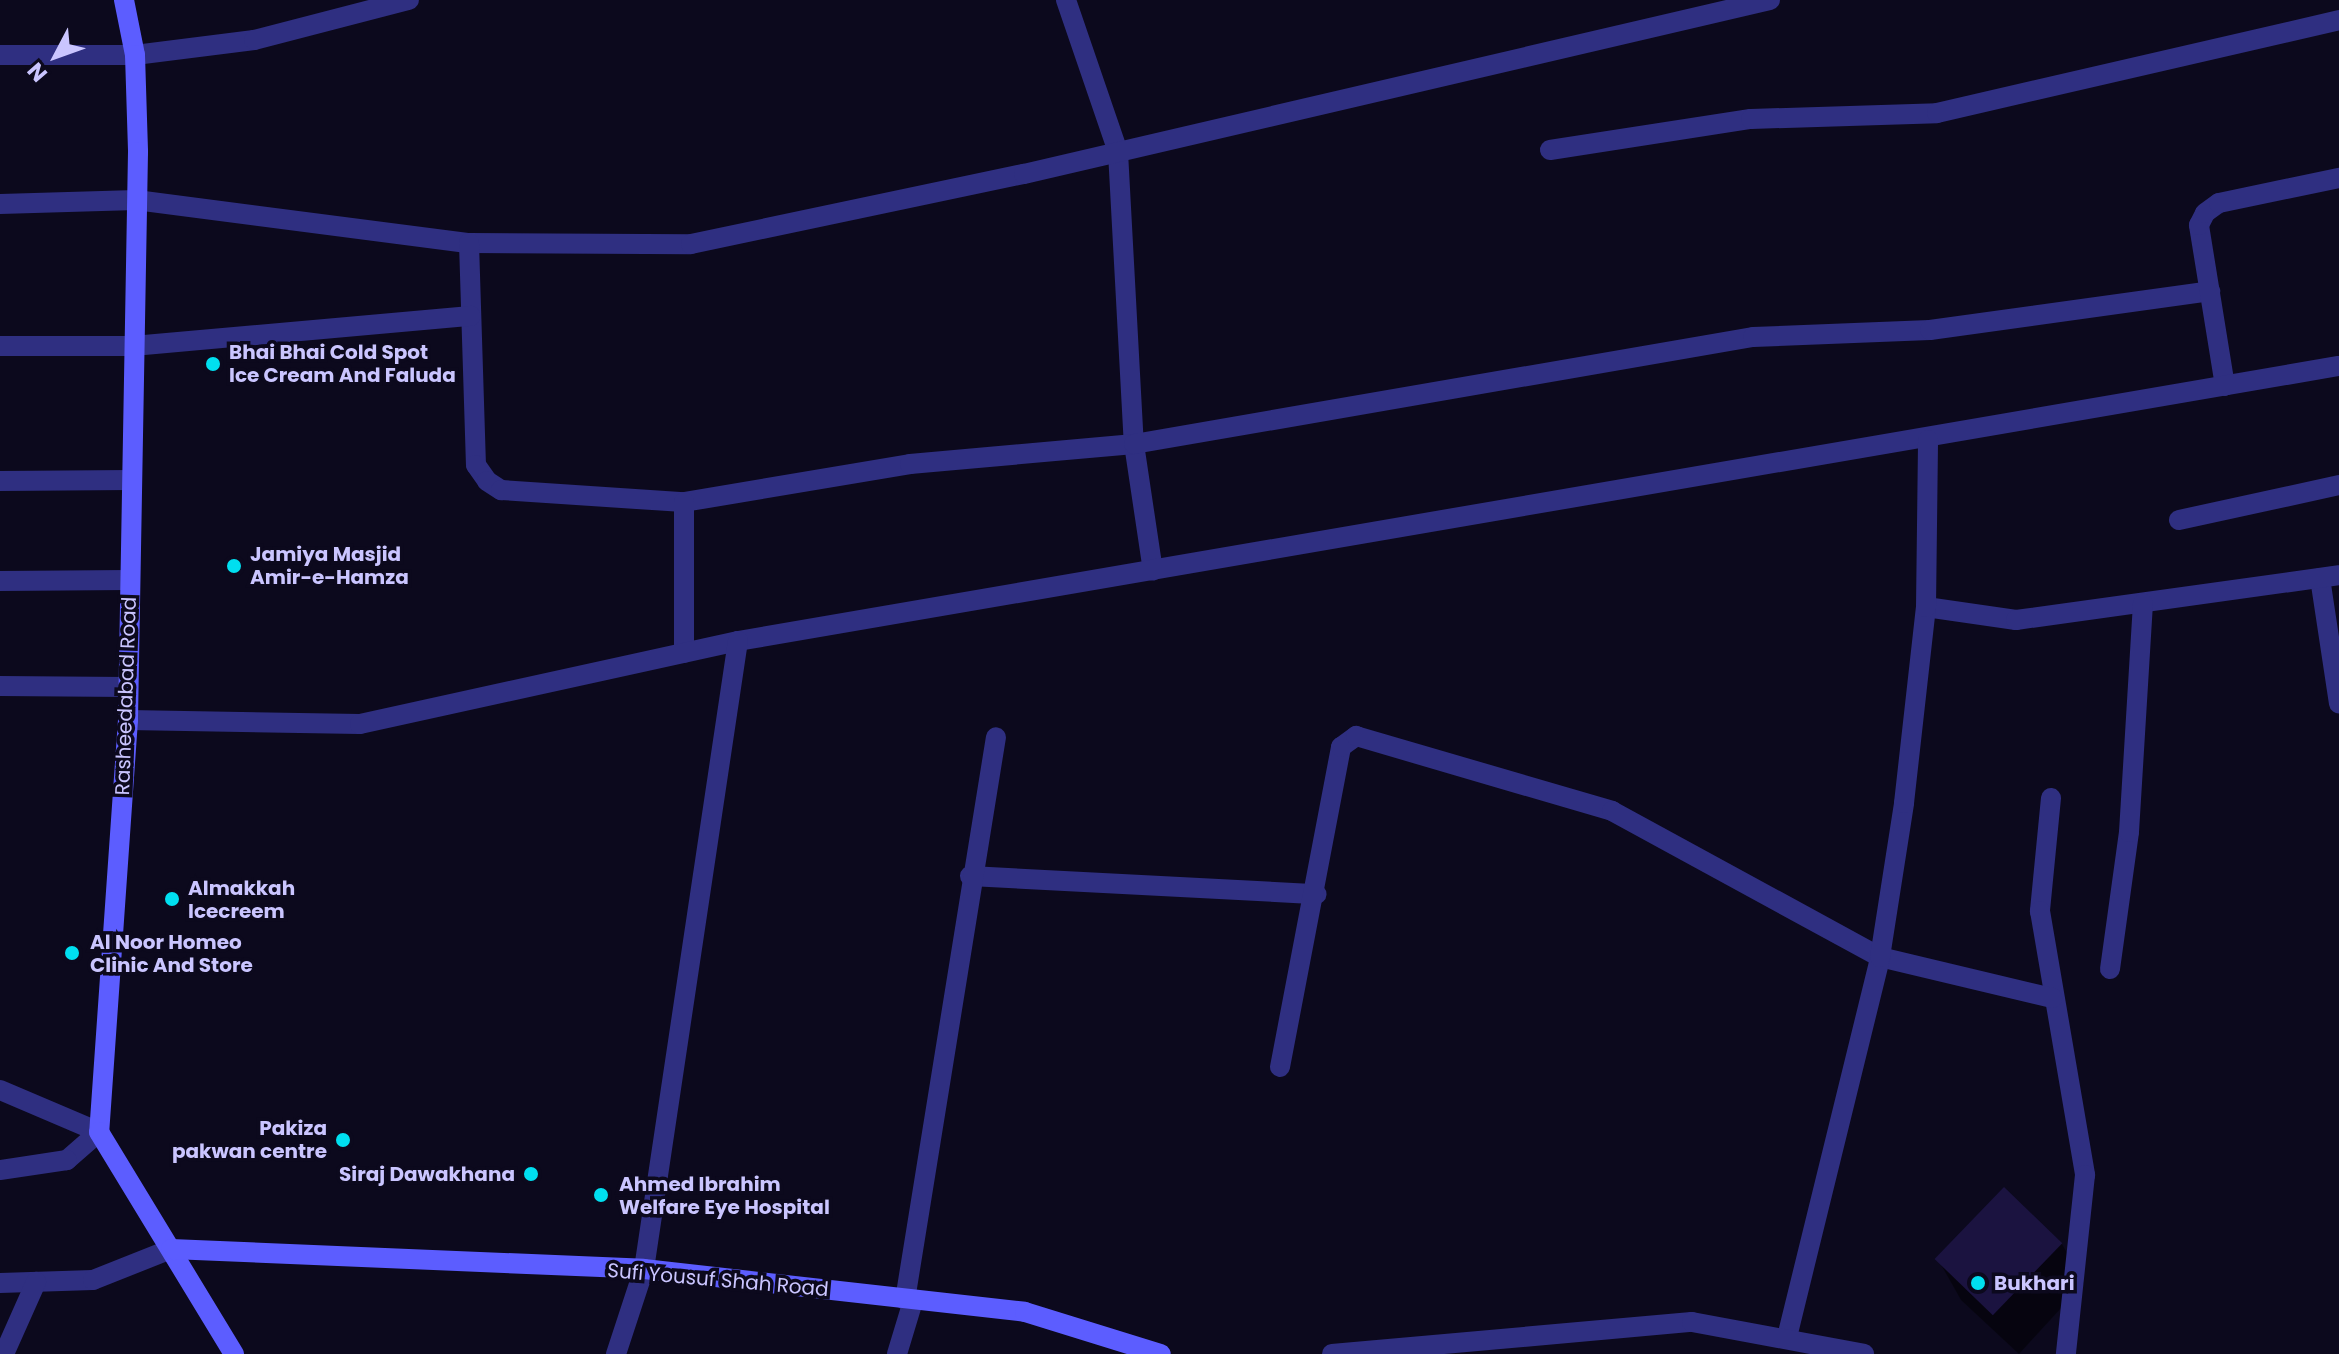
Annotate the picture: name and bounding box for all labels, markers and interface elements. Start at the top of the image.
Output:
north arrow [16,16,96,96]
text: N [20,56,55,88]
place label: Bhai Bhai Cold Spot Ice Cream And Faluda [229,340,456,387]
marker: Bhai Bhai Cold Spot Ice Cream And Faluda [204,355,222,373]
place label: Jamiya Masjid Amir-e-Hamza [250,542,409,589]
marker: Jamiya Masjid Amir-e-Hamza [225,557,243,575]
street label: Rasheedabad Road [111,596,141,796]
place label: Almakkah Icecreem [188,876,295,923]
marker: Almakkah Icecreem [163,890,181,908]
place label: Al Noor Homeo Clinic And Store [90,930,253,977]
marker: Al Noor Homeo Clinic And Store [61,942,83,964]
place label: Pakiza pakwan centre [172,1116,327,1163]
marker: Pakiza pakwan centre [334,1131,352,1149]
place label: Siraj Dawakhana [339,1162,515,1186]
marker: Siraj Dawakhana [522,1165,540,1183]
place label: Ahmed Ibrahim Welfare Eye Hospital [619,1172,830,1219]
marker: Ahmed Ibrahim Welfare Eye Hospital [590,1184,612,1206]
street label: Sufi Yousuf Shah Road [606,1258,830,1302]
place label: Bukhari [1994,1271,2075,1295]
marker: Bukhari [1969,1274,1987,1292]

